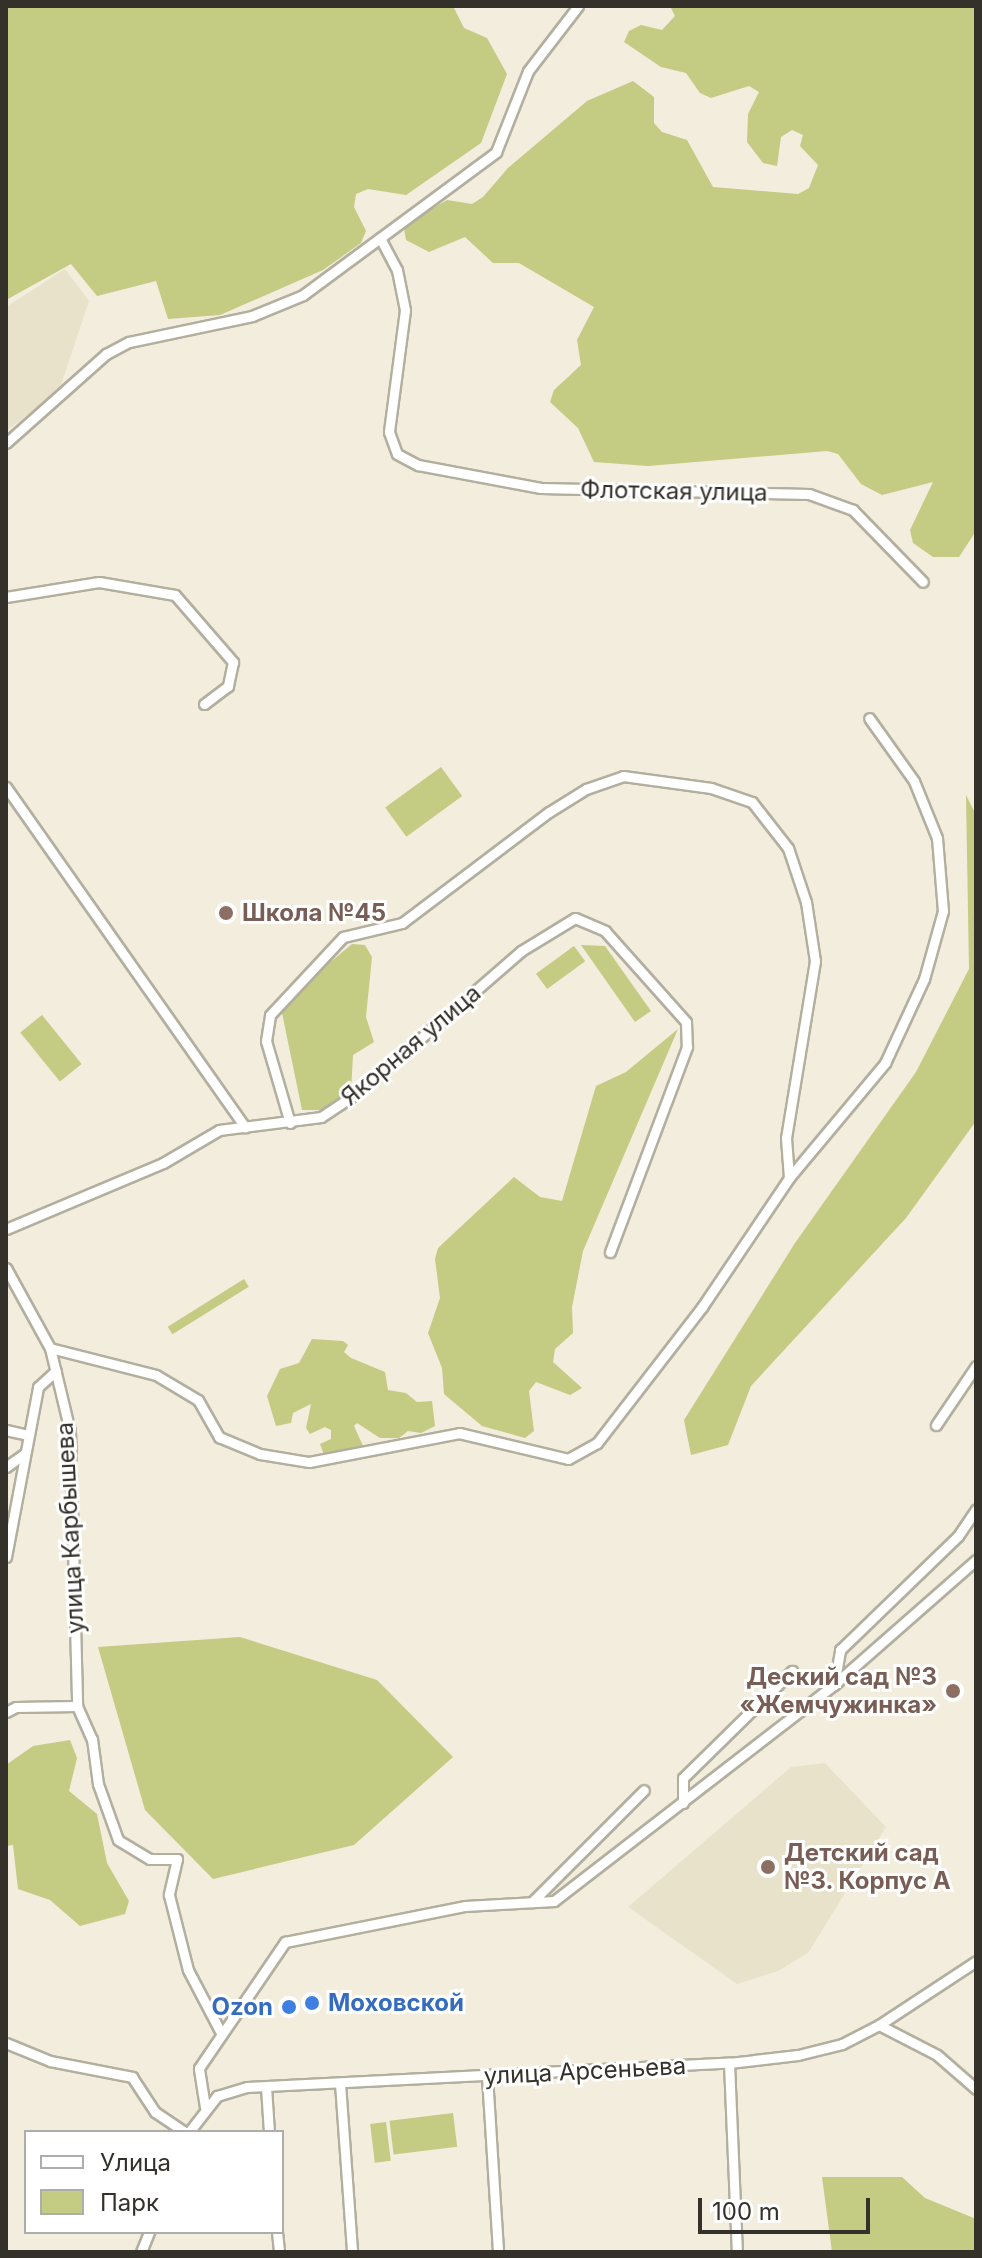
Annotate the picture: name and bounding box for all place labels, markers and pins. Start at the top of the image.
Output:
place label: Школа №45 [242,899,386,927]
marker: Школа №45 [217,904,235,922]
place label: Деский сад №3 «Жемчужинка» [740,1663,937,1719]
marker: Деский сад №3 «Жемчужинка» [944,1682,962,1700]
place label: Детский сад №3. Корпус А [784,1839,952,1895]
marker: Детский сад №3. Корпус А [759,1858,777,1876]
place label: Моховской [328,1989,464,2017]
place label: Ozon [212,1993,273,2021]
marker: Моховской [303,1994,321,2012]
marker: Ozon [280,1998,298,2016]

